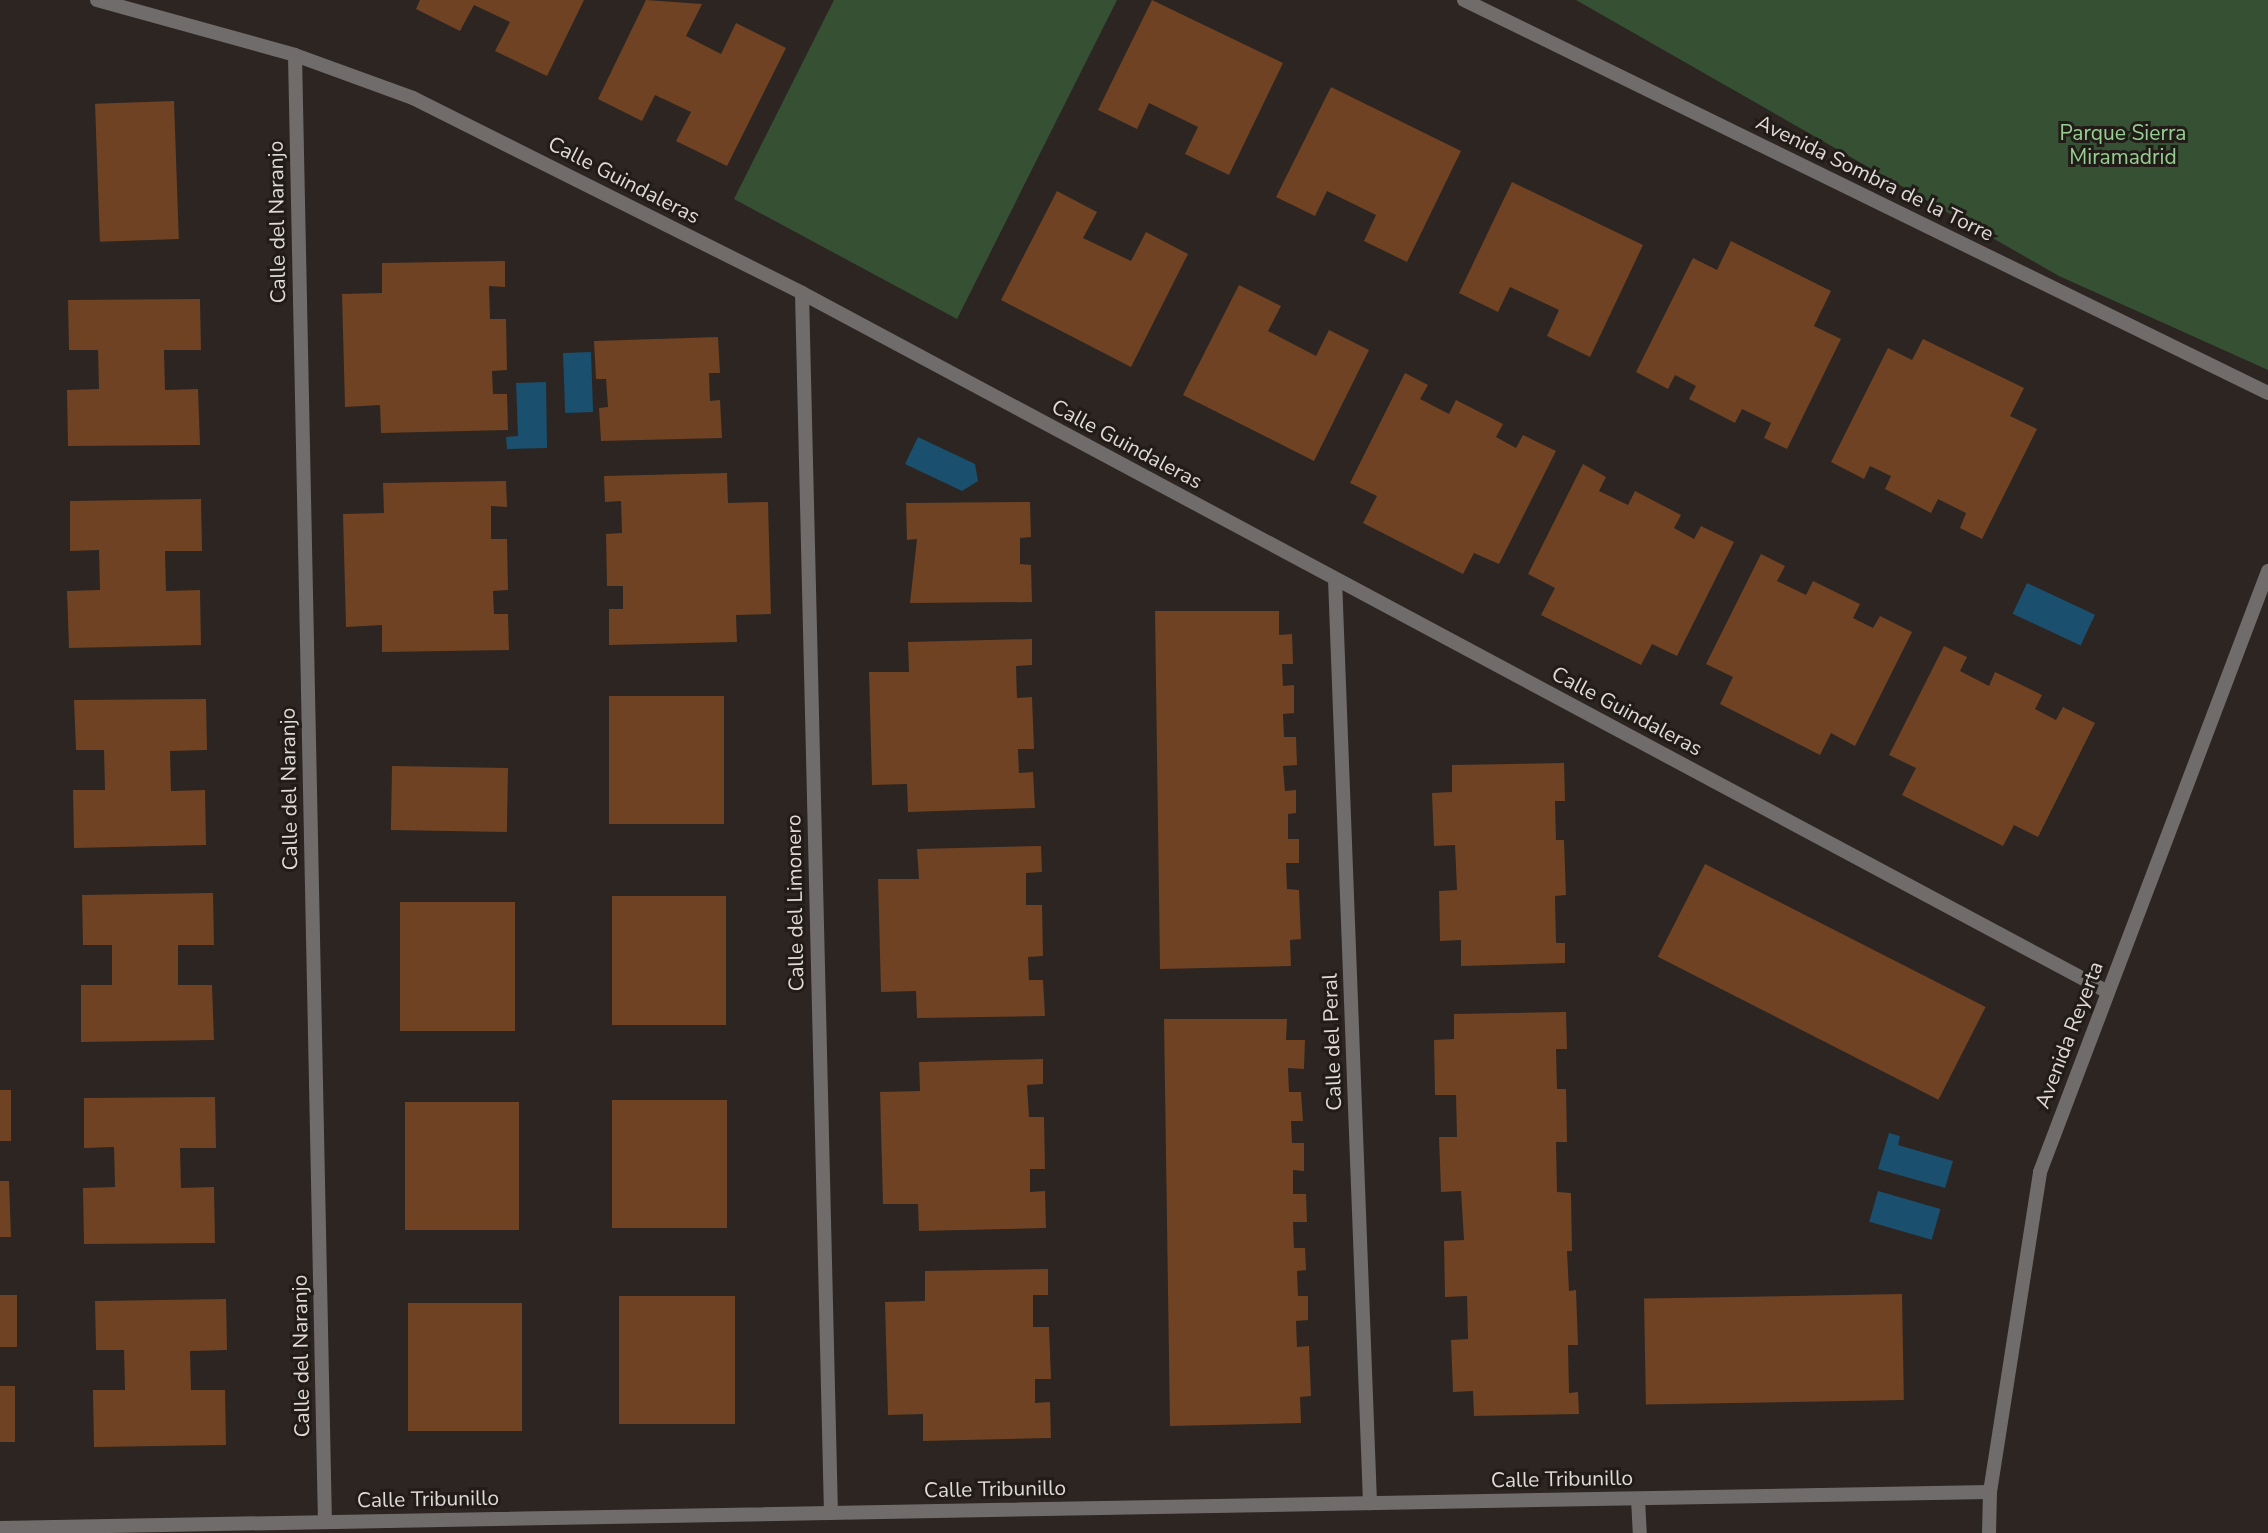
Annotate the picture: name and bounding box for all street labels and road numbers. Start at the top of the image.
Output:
street label: Avenida Sombra de la Torre [1752,109,1998,247]
street label: Calle Guindaleras [544,131,704,229]
street label: Calle del Naranjo [263,140,291,304]
street label: Calle Guindaleras [1047,394,1207,494]
street label: Calle Guindaleras [1547,661,1707,761]
street label: Calle del Naranjo [275,707,303,871]
street label: Calle del Limonero [781,814,809,992]
street label: Avenida Reyerta [2029,958,2109,1112]
street label: Calle del Peral [1317,973,1347,1111]
street label: Calle del Naranjo [287,1274,315,1438]
street label: Calle Tribunillo [1491,1465,1633,1493]
street label: Calle Tribunillo [924,1475,1066,1503]
street label: Calle Tribunillo [357,1485,499,1513]

